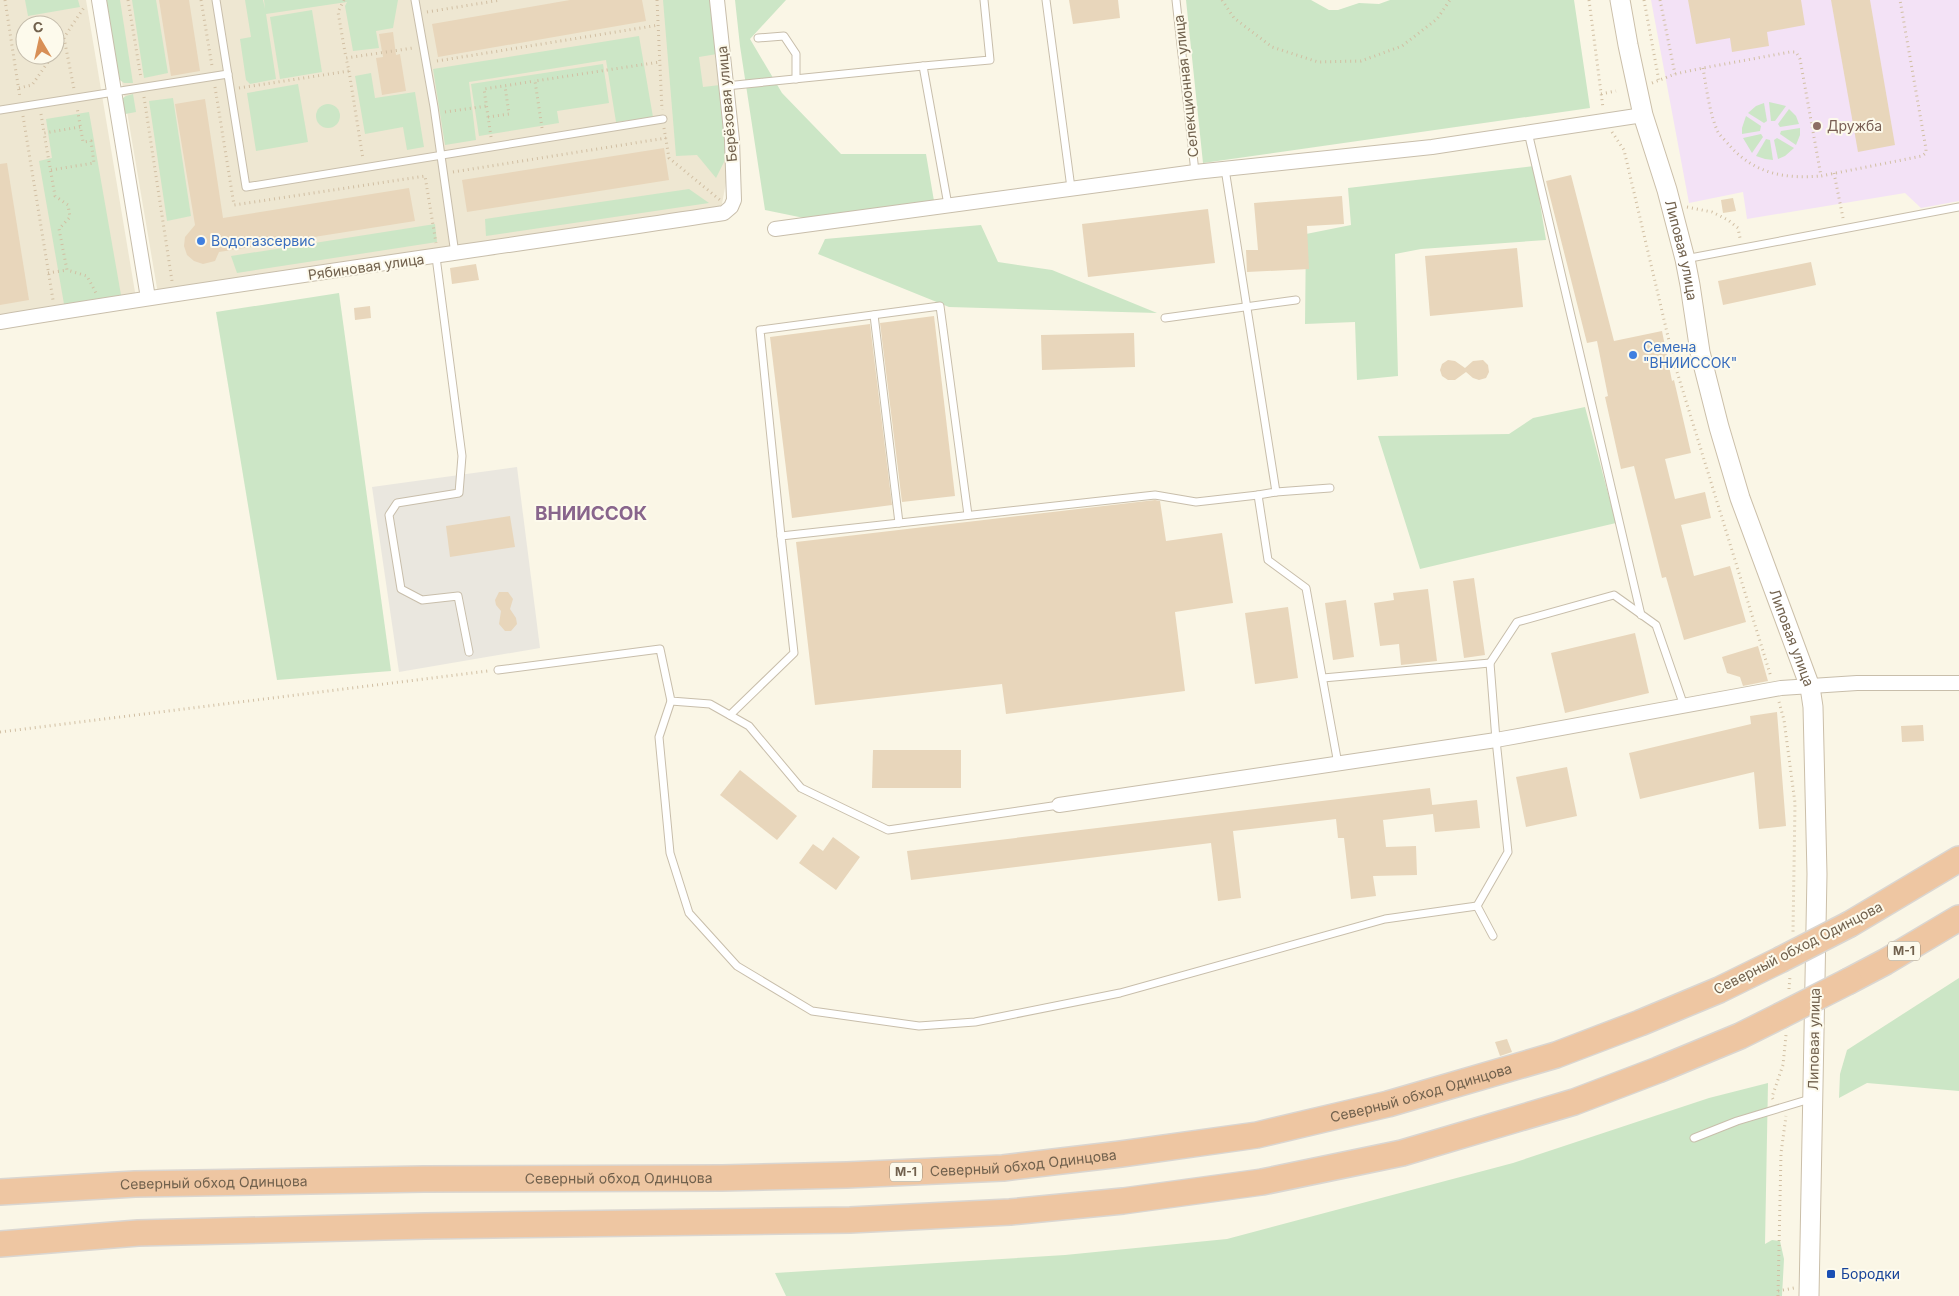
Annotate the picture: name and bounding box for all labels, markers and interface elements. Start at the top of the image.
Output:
street label: Селекционная улица [1170,14,1201,158]
north arrow [15,15,65,65]
text: С [31,17,44,36]
street label: Берёзовая улица [713,45,740,163]
place label: Дружба [1827,117,1882,134]
marker: Дружба [1811,120,1823,132]
street label: Липовая улица [1662,198,1701,302]
place label: Водогазсервис [211,232,316,249]
marker: Водогазсервис [195,235,207,247]
street label: Рябиновая улица [307,250,425,283]
place label: Семена "ВНИИССОК" [1643,338,1737,371]
marker: Семена "ВНИИССОК" [1627,349,1639,361]
district label: ВНИИССОК [535,502,647,525]
street label: Липовая улица [1766,586,1818,689]
street label: Северный обход Одинцова [1710,897,1885,998]
road number: М-1 [1888,941,1920,960]
street label: Липовая улица [1804,988,1823,1090]
street label: Северный обход Одинцова [1328,1059,1514,1125]
street label: Северный обход Одинцова [929,1146,1118,1179]
road number: М-1 [890,1162,922,1182]
street label: Северный обход Одинцова [525,1169,713,1187]
street label: Северный обход Одинцова [119,1172,308,1193]
place label: Бородки [1841,1265,1900,1282]
marker: Бородки [1825,1268,1837,1280]

